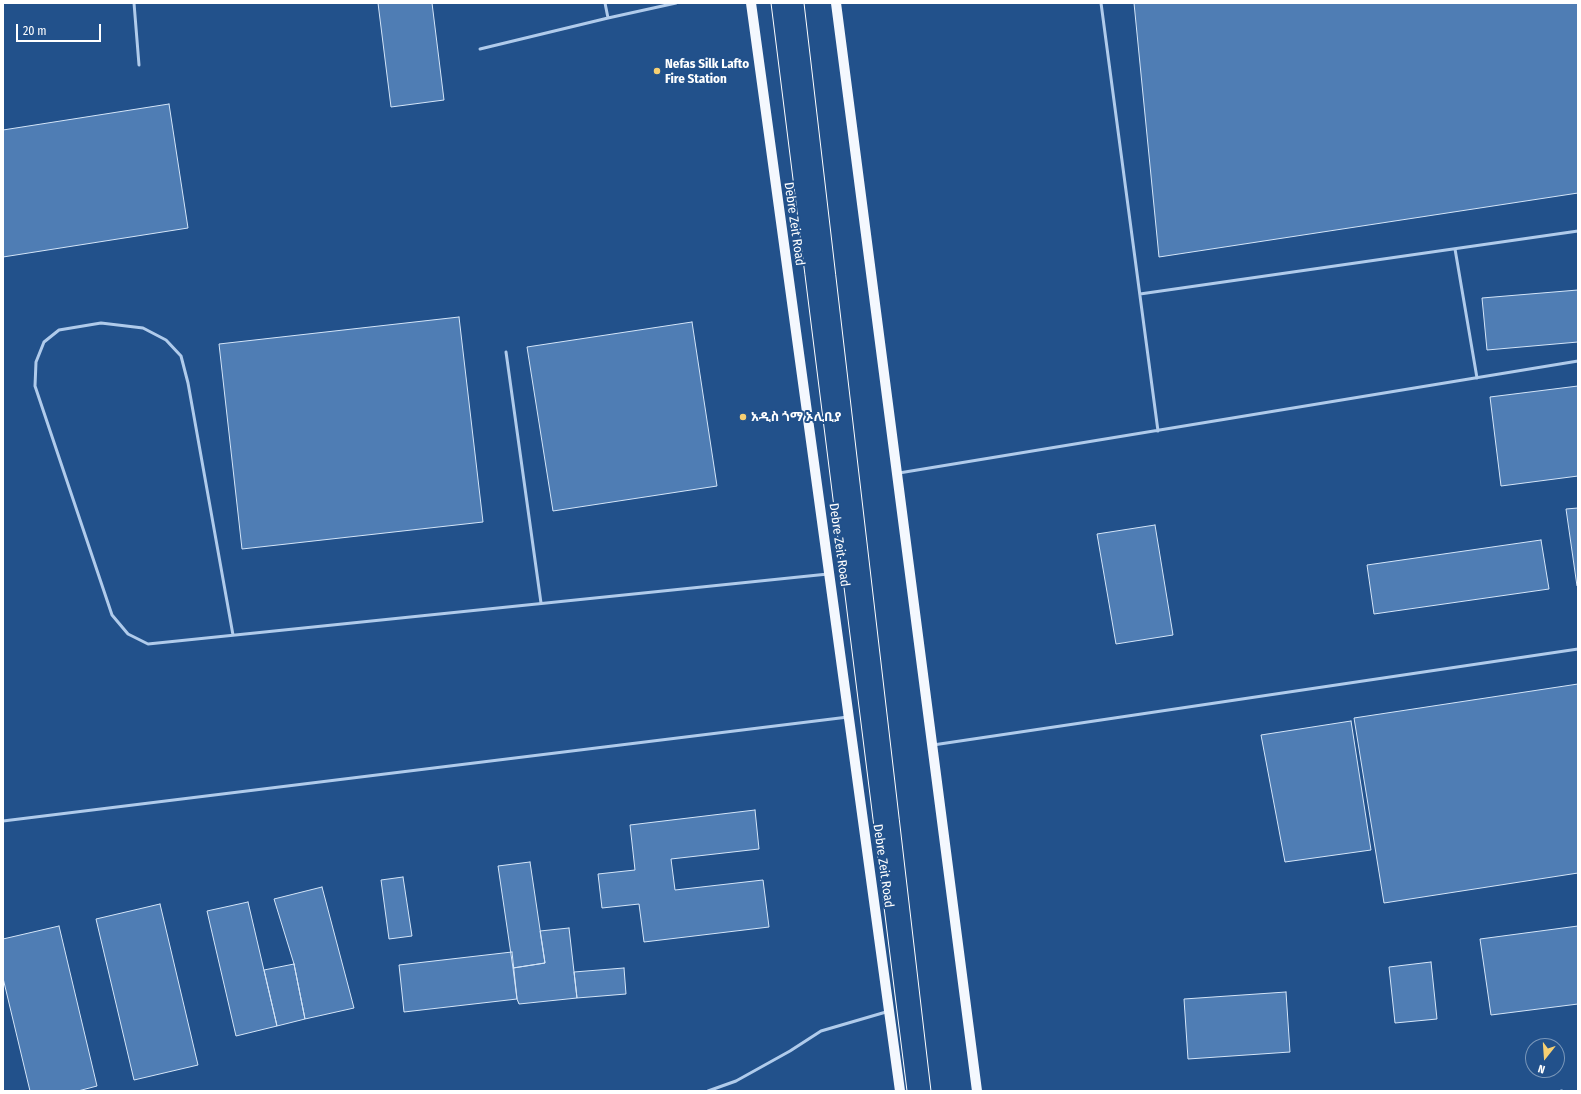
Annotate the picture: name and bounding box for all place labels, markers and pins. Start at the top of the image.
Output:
place label: Nefas Silk Lafto Fire Station [665,56,749,87]
marker: Nefas Silk Lafto Fire Station [652,66,662,76]
place label: አዲስ ጎማ ኦሊቢያ [751,409,841,425]
marker: አዲስ ጎማ ኦሊቢያ [738,412,748,422]

